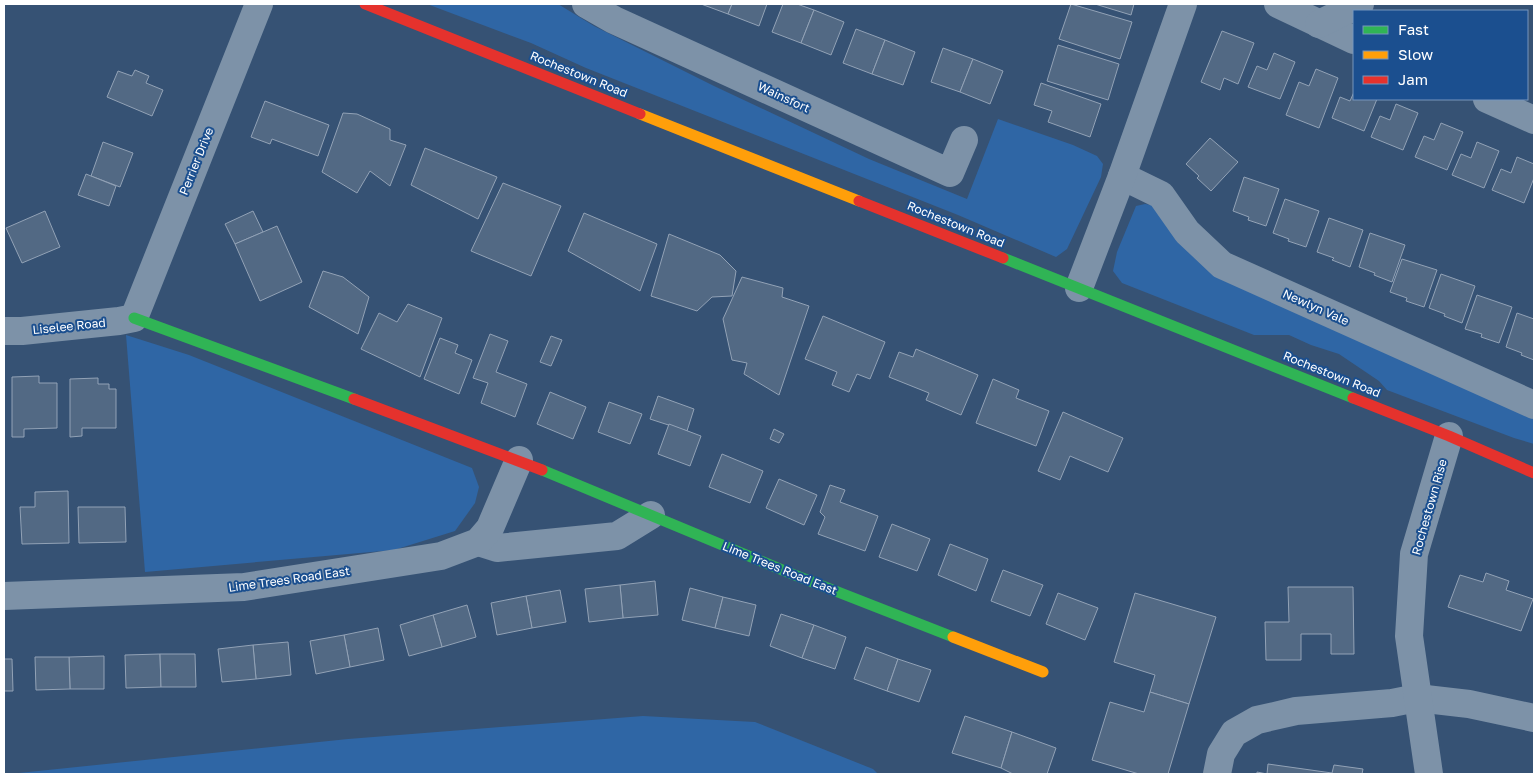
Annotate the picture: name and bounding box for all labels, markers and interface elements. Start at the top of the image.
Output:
legend [1353,10,1528,100]
text: Fast [1398,20,1429,38]
text: Slow [1398,45,1433,63]
street label: Rochestown Road [528,48,630,100]
text: Jam [1398,70,1428,88]
street label: Wainsfort [755,78,813,116]
street label: Perrier Drive [176,125,216,197]
street label: Rochestown Road [905,198,1007,250]
street label: Newlyn Vale [1280,286,1352,328]
street label: Liselee Road [32,315,106,337]
street label: Rochestown Road [1281,348,1383,400]
street label: Rochestown Rise [1408,457,1450,557]
street label: Lime Trees Road East [720,538,840,598]
street label: Lime Trees Road East [227,563,351,595]

